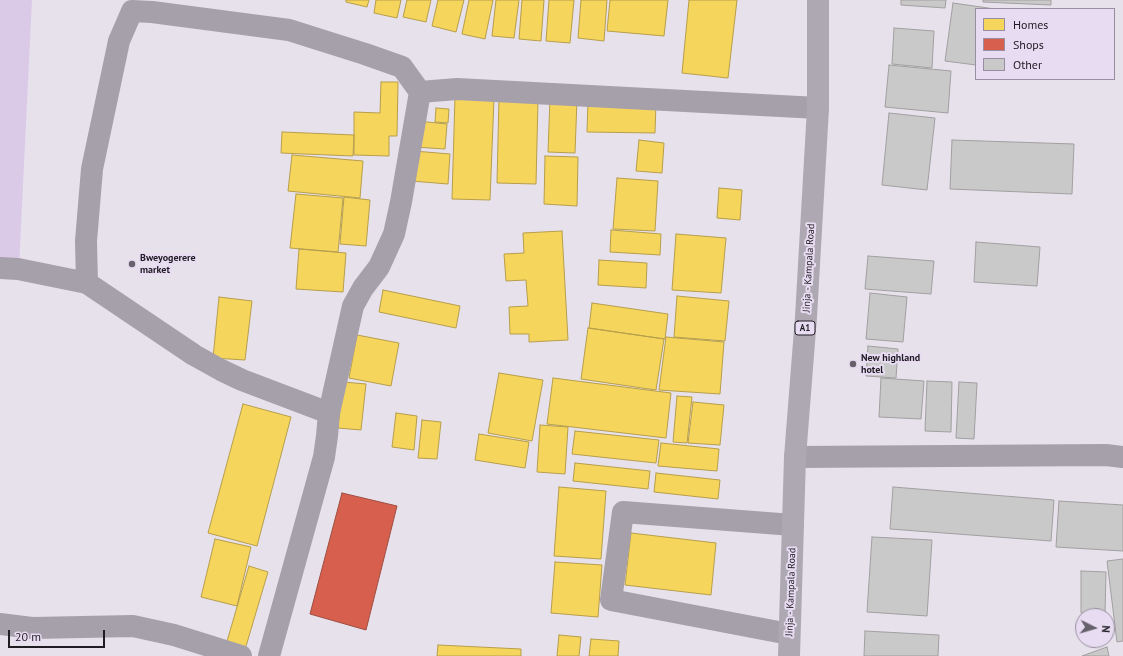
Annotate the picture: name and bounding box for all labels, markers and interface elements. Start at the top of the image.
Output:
legend [975,8,1115,80]
text: Homes [1013,17,1048,32]
text: Shops [1013,37,1044,52]
text: Other [1013,57,1042,72]
street label: Jinja - Kampala Road [801,223,817,313]
place label: Bweyogerere market [140,252,196,276]
marker: Bweyogerere market [127,259,137,269]
road number: A1 [795,321,815,335]
place label: New highland hotel [861,352,920,376]
marker: New highland hotel [848,359,858,369]
street label: Jinja - Kampala Road [783,548,799,636]
north arrow [1075,608,1115,648]
scale bar [10,622,107,648]
text: N [1099,625,1113,633]
text: 20 m [15,629,41,644]

